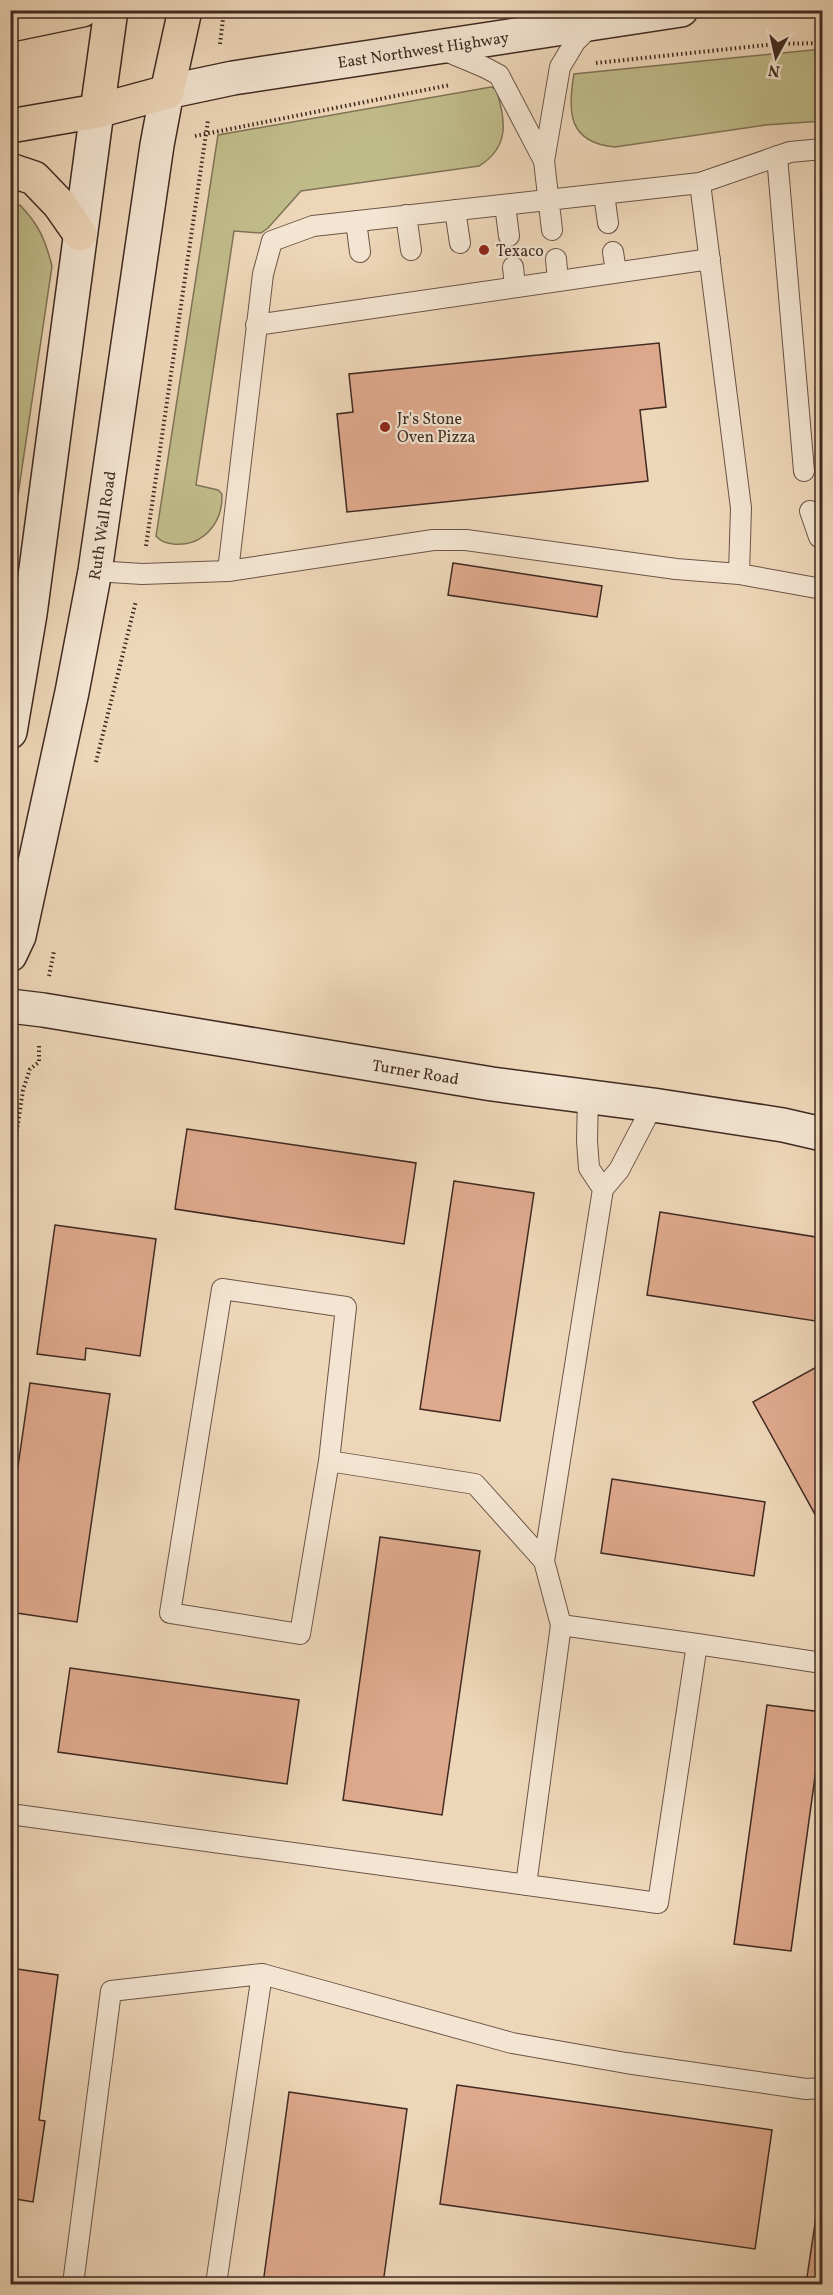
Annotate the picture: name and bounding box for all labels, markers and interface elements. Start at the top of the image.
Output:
street label: East Northwest Highway [336,27,511,75]
north arrow [746,27,806,87]
text: N [767,58,781,82]
place label: Texaco [496,241,544,263]
marker: Texaco [477,243,491,257]
place label: Jr's Stone Oven Pizza [397,409,475,449]
marker: Jr's Stone Oven Pizza [378,420,392,434]
street label: Ruth Wall Road [85,470,122,582]
street label: Turner Road [370,1055,460,1091]

